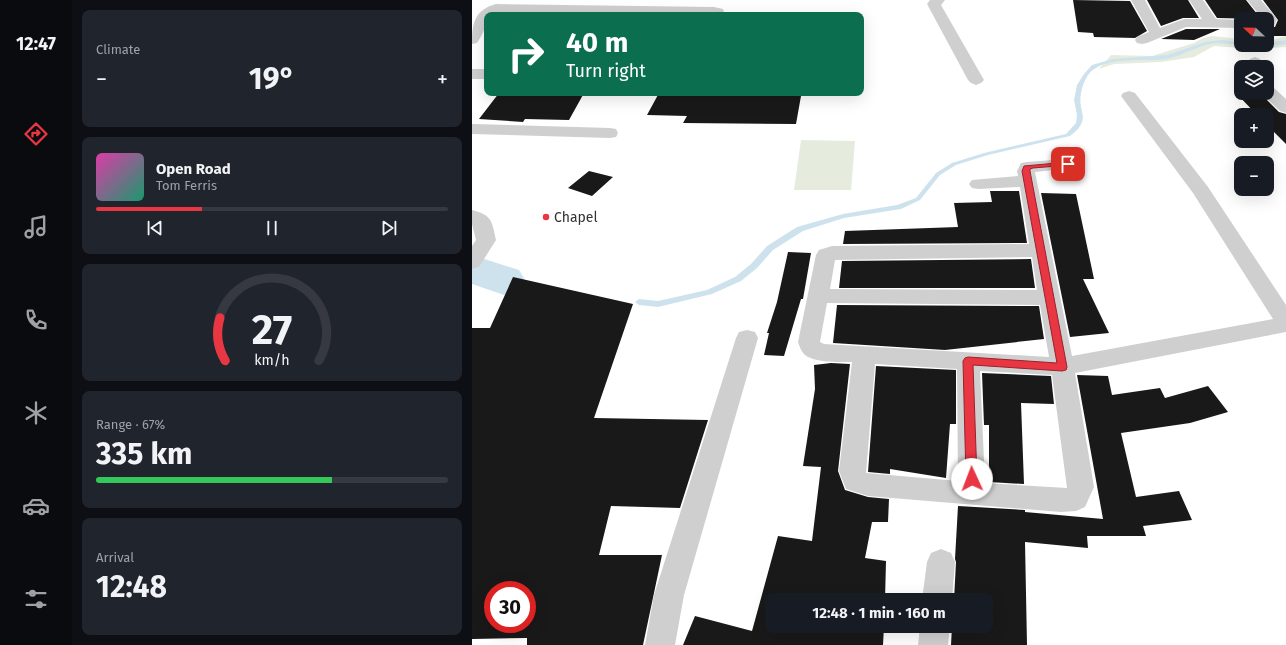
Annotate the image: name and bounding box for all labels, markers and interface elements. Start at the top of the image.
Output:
north arrow [1234,12,1274,52]
map controls [1234,12,1274,196]
text: 40 m [566,26,629,59]
icon: right [500,28,552,80]
text: 12:47 [16,33,56,55]
text: Climate [96,42,140,57]
text: Turn right [566,60,646,82]
button: layers [1234,60,1274,100]
text: 19° [249,61,295,97]
text: − [96,66,107,93]
text: + [437,66,448,93]
button: + [1234,108,1274,148]
icon: directions [22,120,50,148]
pin [1051,147,1085,181]
icon: arrive [1057,153,1079,175]
button: − [1234,156,1274,196]
text: Open Road [156,160,231,178]
text: Tom Ferris [156,178,217,193]
place label: Chapel [554,209,598,226]
marker: Chapel [541,212,551,222]
icon: music [22,213,50,241]
icon: previous [144,217,166,239]
icon: pause [261,217,283,239]
icon: next [378,217,400,239]
text: 27 [252,304,292,354]
icon: phone [22,306,50,334]
text: km/h [254,351,290,368]
icon: climate [22,399,50,427]
text: Range · 67% [96,417,165,432]
text: 335 km [96,436,192,472]
position arrow [951,458,993,500]
icon: car [22,492,50,520]
text: Arrival [96,550,134,565]
text: 12:48 [96,569,167,605]
speed limit sign: 30 [484,581,536,633]
icon: filters [22,585,50,613]
text: 12:48 · 1 min · 160 m [812,604,946,622]

